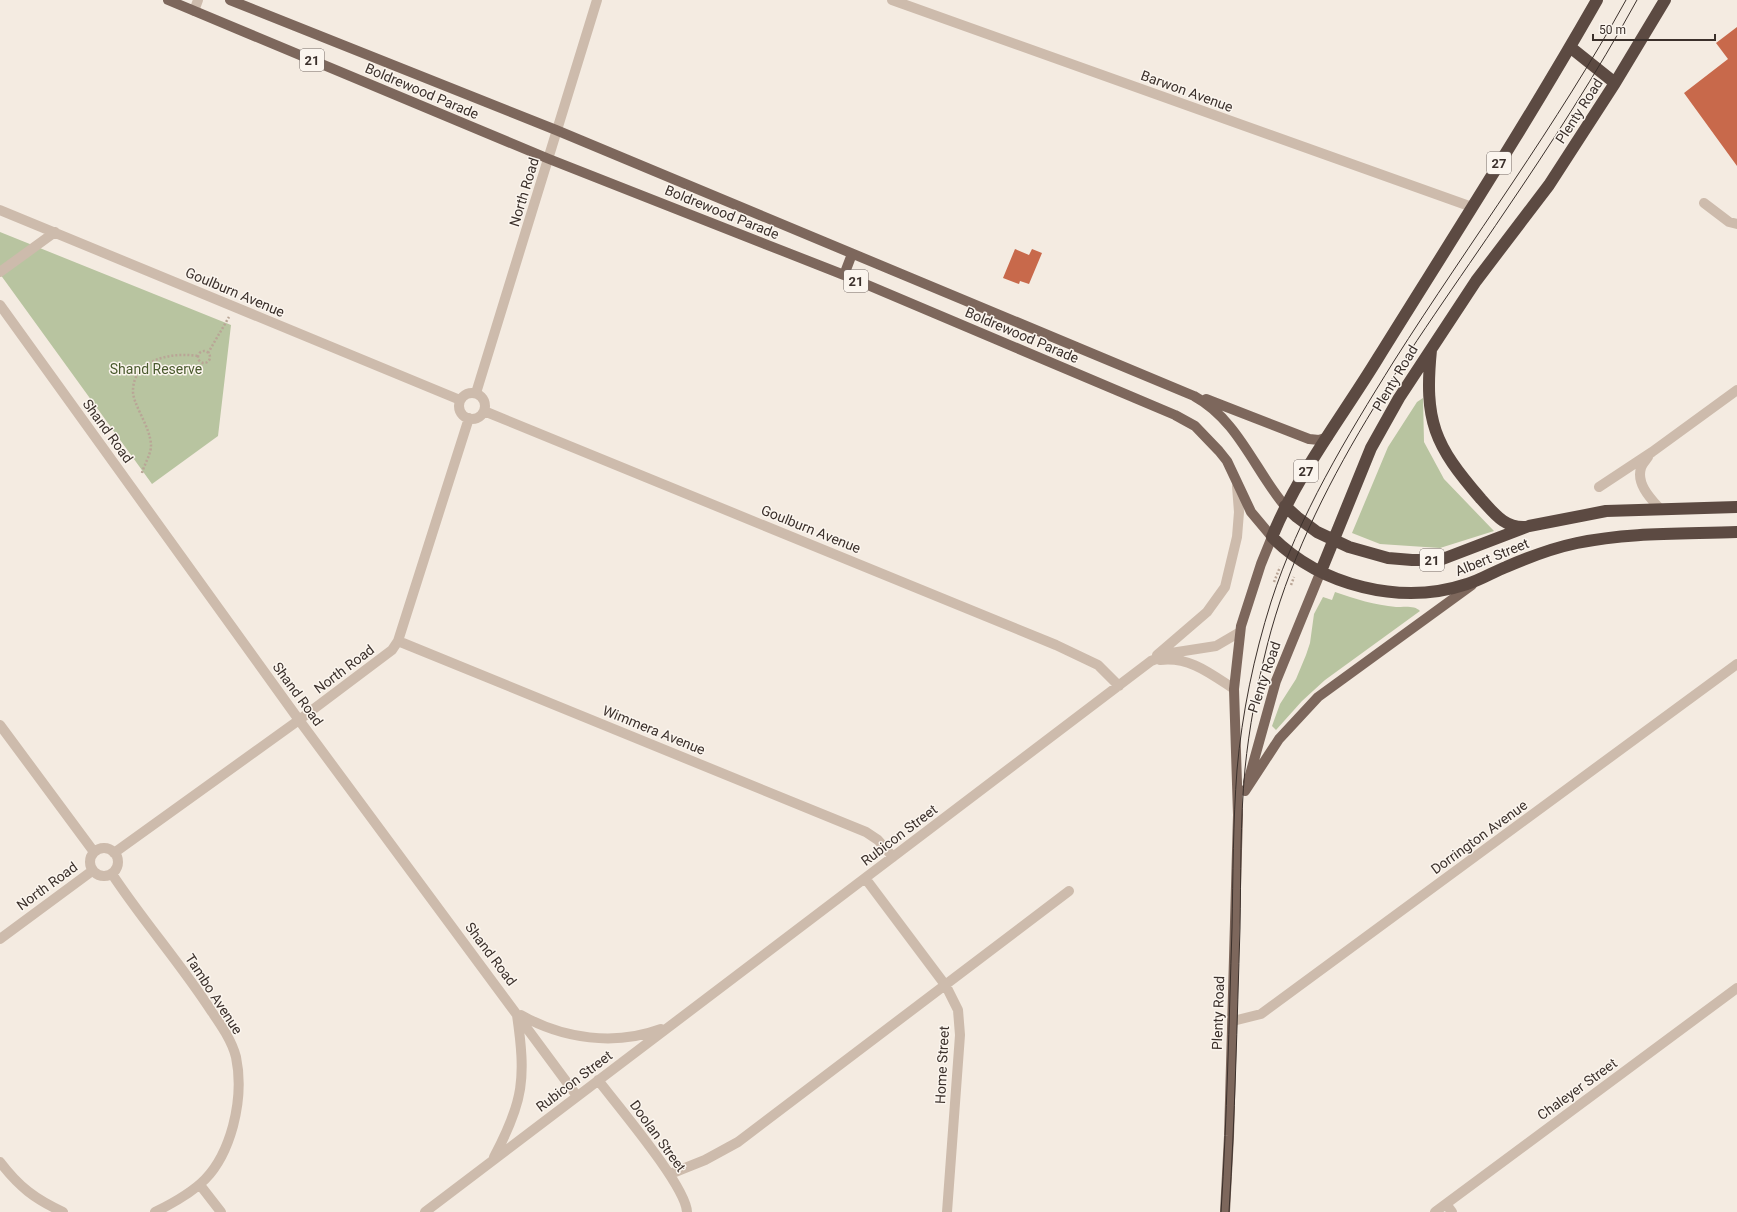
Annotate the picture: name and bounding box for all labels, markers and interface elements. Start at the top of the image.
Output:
scale bar [1593,16,1715,42]
text: 50 m [1599,23,1626,37]
road number: 21 [300,49,324,71]
street label: Boldrewood Parade [363,60,481,122]
street label: Barwon Avenue [1139,67,1235,115]
street label: Plenty Road [1552,76,1606,146]
road number: 27 [1487,152,1511,174]
street label: North Road [506,156,542,228]
street label: Boldrewood Parade [663,182,781,242]
street label: Goulburn Avenue [183,264,287,320]
road number: 21 [844,270,868,292]
street label: Boldrewood Parade [963,304,1081,366]
street label: Plenty Road [1369,342,1421,414]
park label: Shand Reserve [110,361,202,377]
street label: Shand Road [80,396,136,466]
road number: 27 [1294,460,1318,482]
street label: Goulburn Avenue [759,502,863,556]
street label: Albert Street [1453,535,1531,579]
road number: 21 [1420,549,1444,571]
street label: Plenty Road [1244,639,1284,715]
street label: North Road [311,641,377,697]
street label: Shand Road [270,659,326,729]
street label: Wimmera Avenue [600,702,708,758]
street label: Dorrington Avenue [1428,797,1530,877]
street label: Rubicon Street [858,801,941,869]
street label: North Road [14,859,80,913]
street label: Shand Road [462,919,520,989]
street label: Tambo Avenue [182,951,246,1037]
street label: Plenty Road [1209,976,1227,1050]
street label: Home Street [932,1025,952,1104]
street label: Rubicon Street [533,1047,616,1115]
street label: Chaleyer Street [1534,1055,1620,1123]
street label: Doolan Street [627,1097,689,1175]

